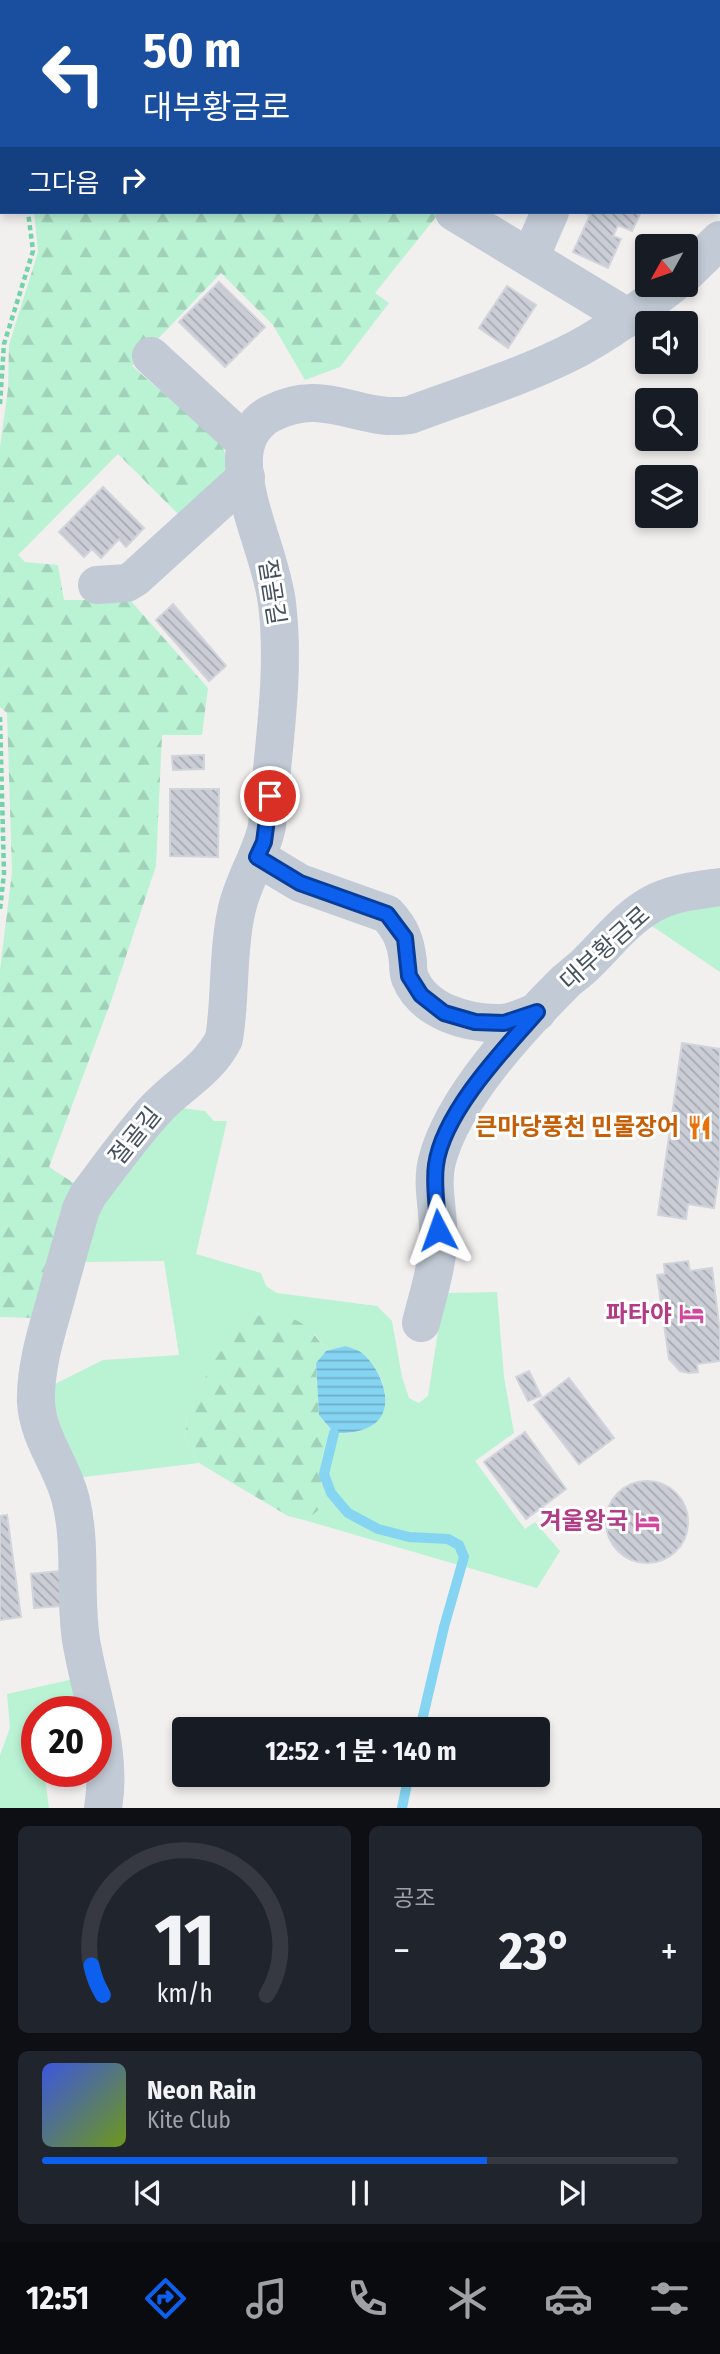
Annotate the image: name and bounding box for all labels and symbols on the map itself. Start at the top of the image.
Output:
north arrow [635,234,698,298]
street label: 절골길 [253,557,291,627]
pin [240,766,300,826]
street label: 대부황금로 [555,901,655,995]
street label: 절골길 [103,1101,167,1171]
place label: 큰마당풍천 민물장어 [475,1113,679,1141]
restaurant icon: 큰마당풍천 민물장어 [685,1113,713,1141]
position arrow [401,1193,475,1267]
place label: 파타야 [606,1300,672,1328]
hotel icon: 파타야 [678,1300,706,1328]
place label: 겨울왕국 [540,1507,628,1535]
hotel icon: 겨울왕국 [634,1507,662,1535]
speed limit sign: 20 [21,1696,112,1787]

